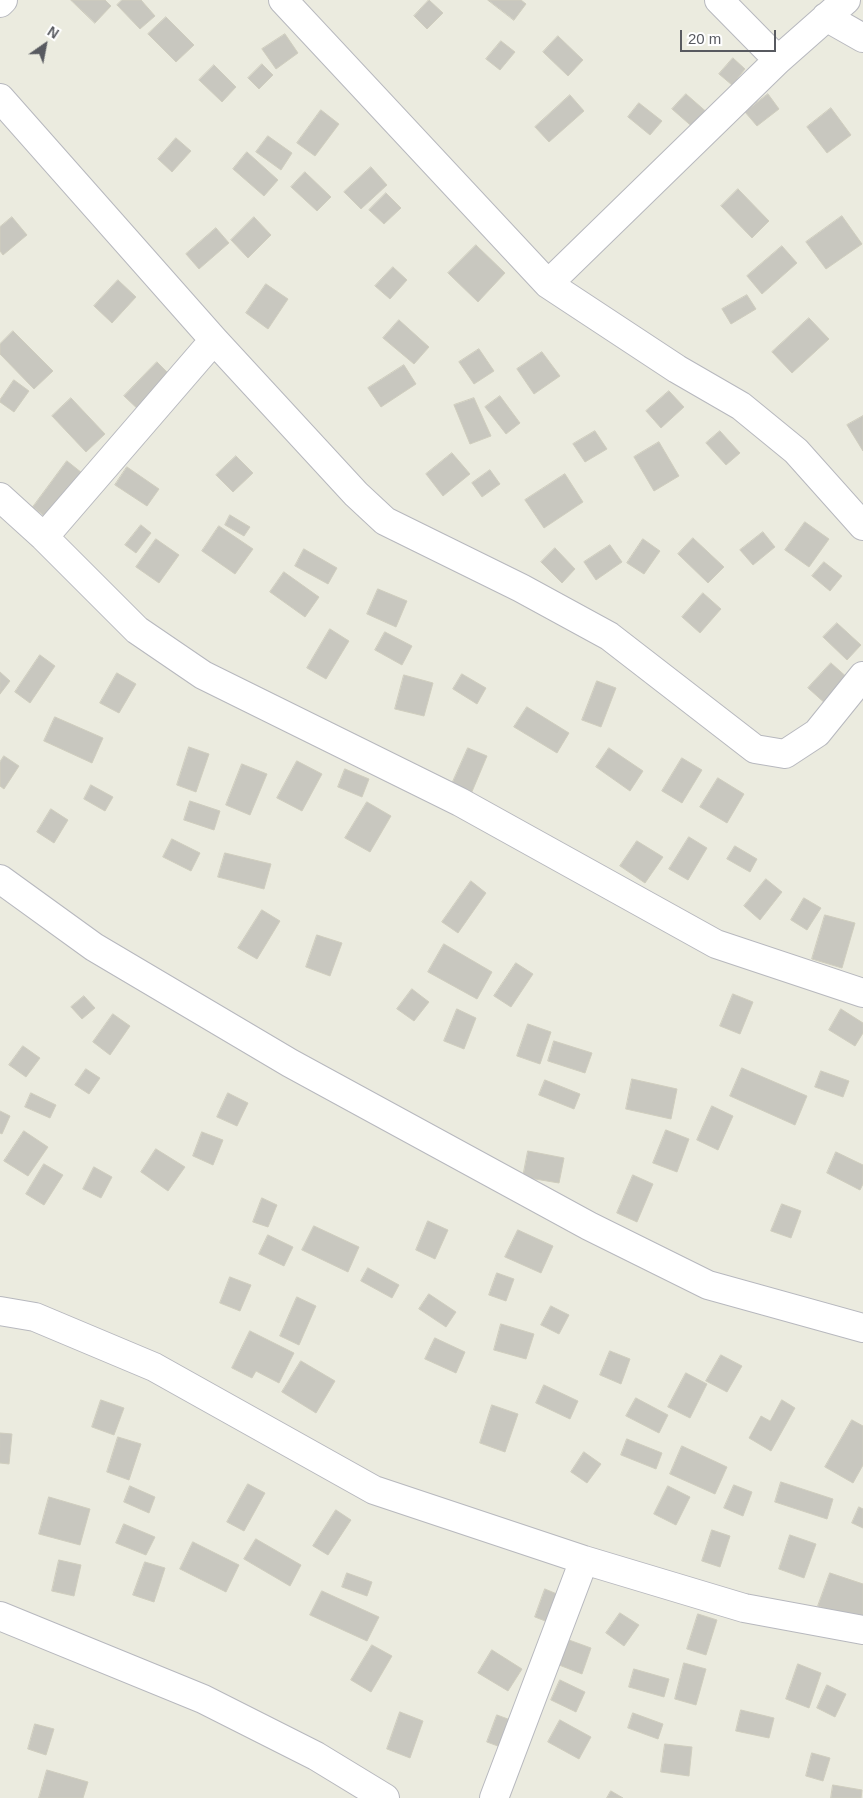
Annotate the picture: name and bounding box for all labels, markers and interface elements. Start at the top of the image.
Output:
north arrow [20,20,70,70]
scale bar [683,20,779,52]
text: N [45,23,62,42]
text: 20 m [688,30,721,47]

